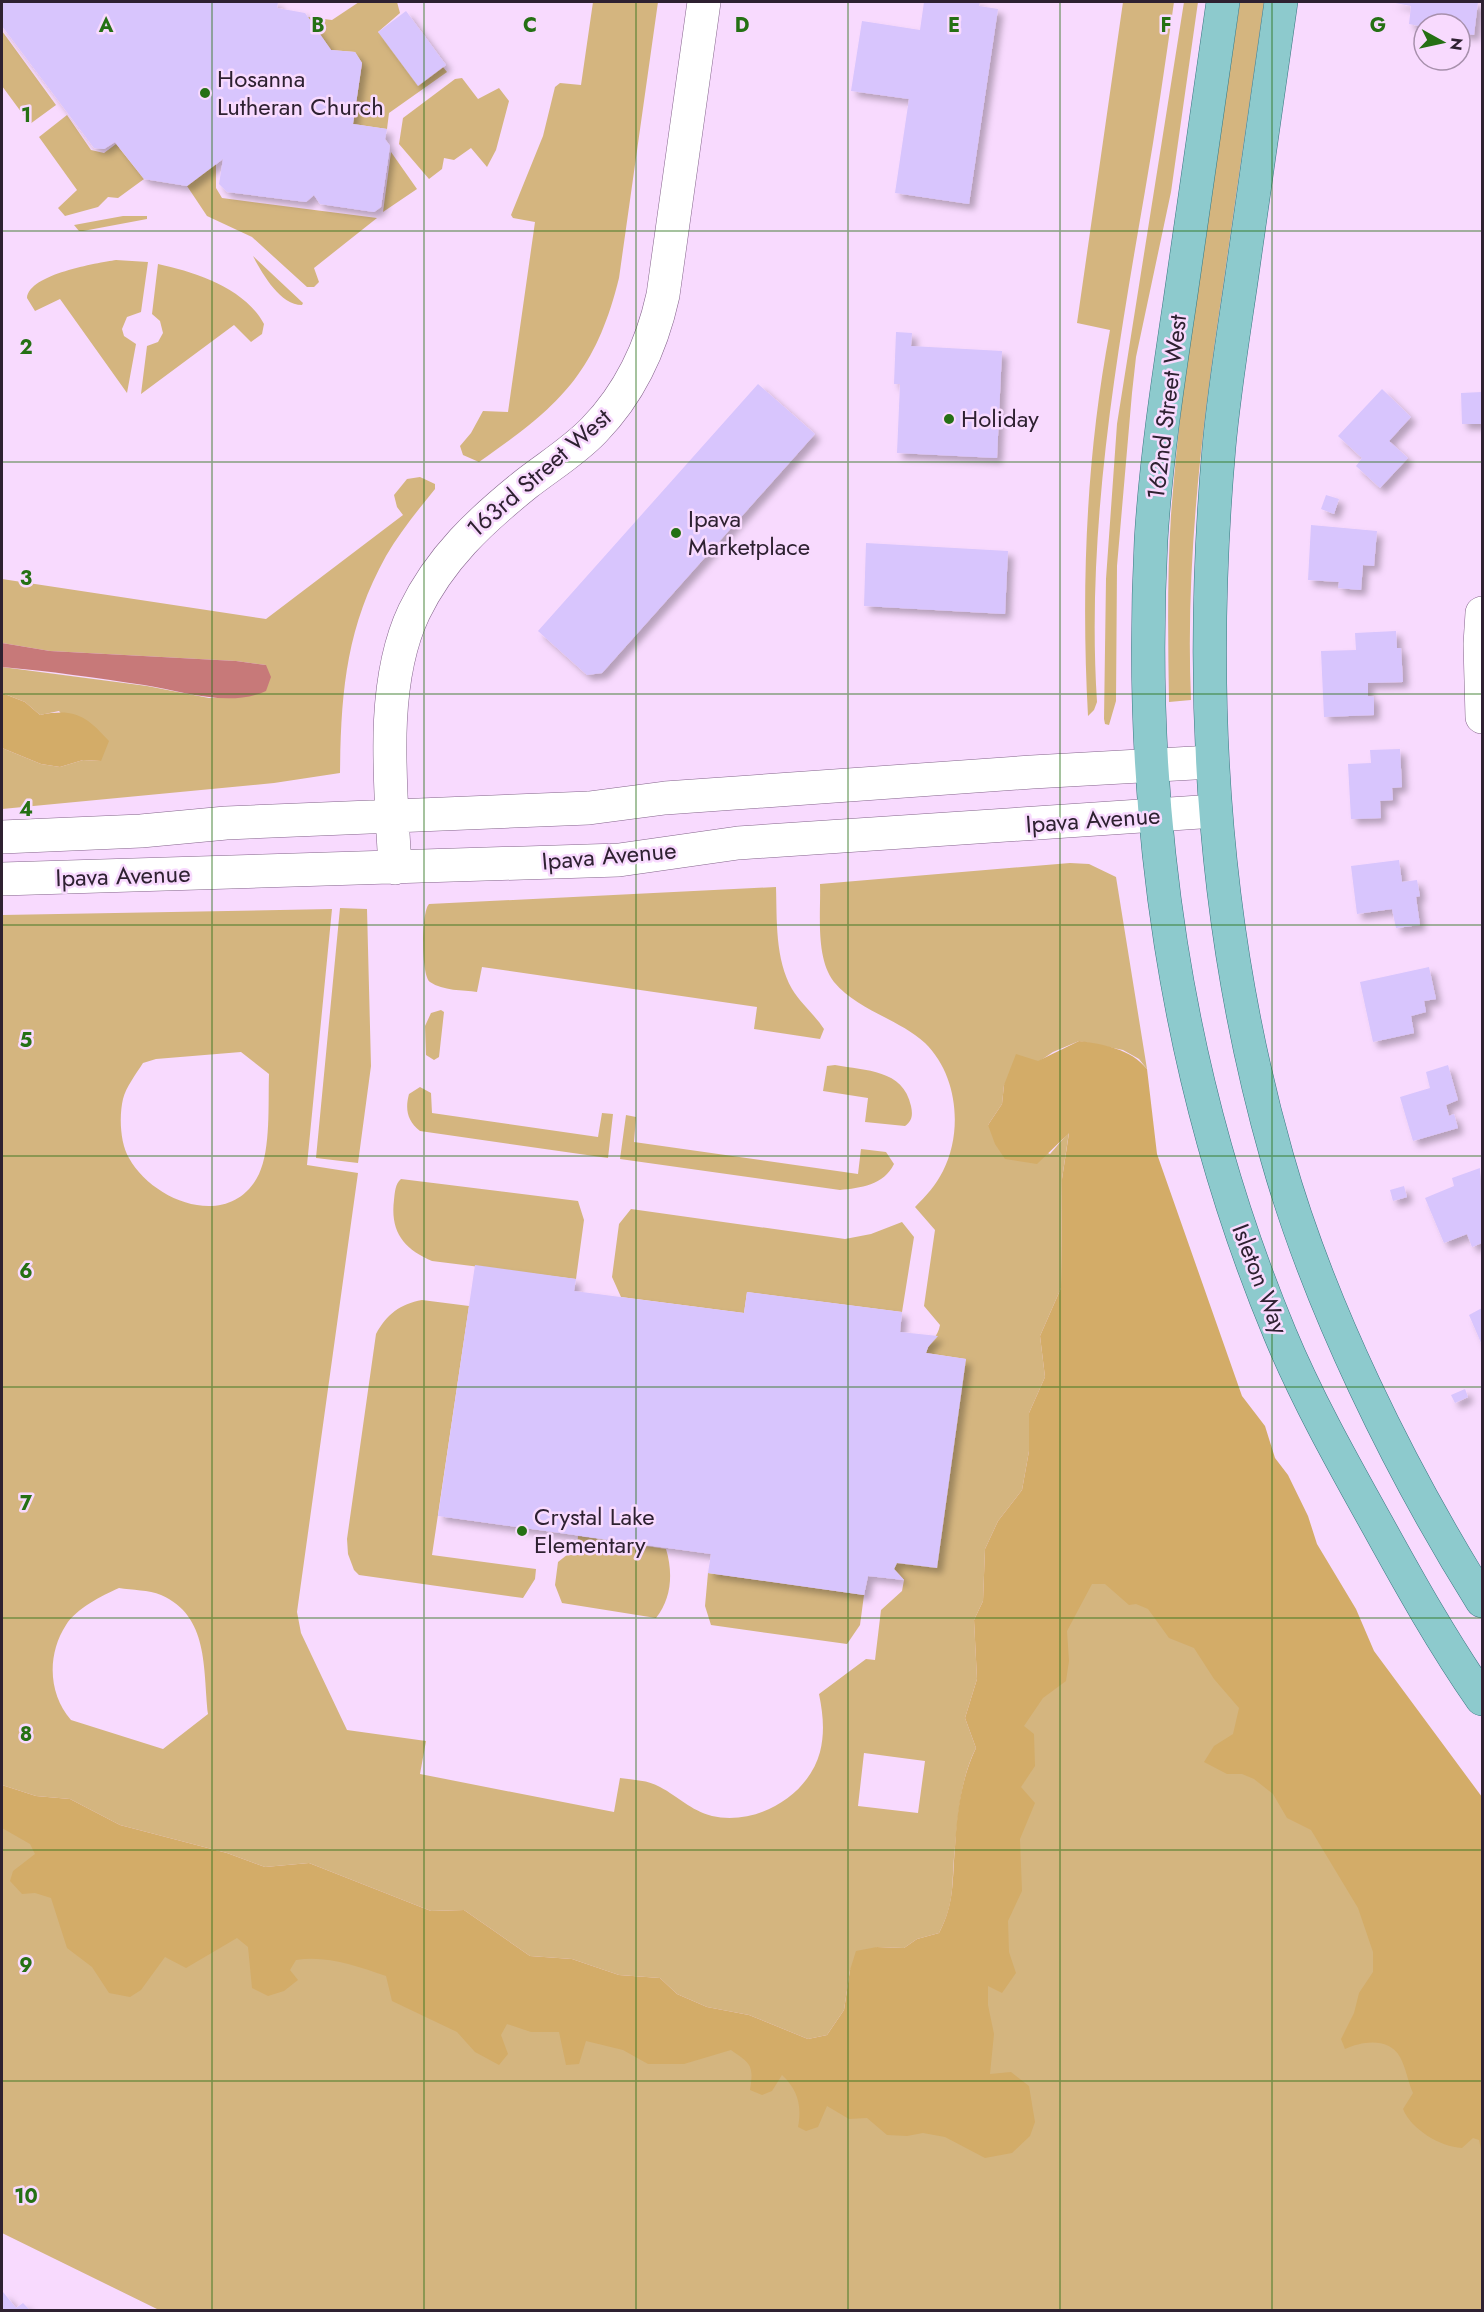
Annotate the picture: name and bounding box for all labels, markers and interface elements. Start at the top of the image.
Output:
text: A [98,11,114,40]
text: B [311,11,325,40]
text: C [523,11,537,40]
text: D [735,11,749,40]
text: E [948,11,960,40]
text: F [1160,11,1172,40]
text: G [1370,11,1386,40]
north arrow [1412,12,1472,72]
text: N [1444,36,1469,52]
place label: Hosanna Lutheran Church [217,61,384,124]
marker: Hosanna Lutheran Church [198,86,212,100]
text: 1 [21,101,31,130]
street label: 162nd Street West [1138,312,1195,501]
text: 2 [19,333,33,362]
street label: 163rd Street West [459,400,619,545]
place label: Holiday [961,401,1039,436]
marker: Holiday [942,412,956,426]
place label: Ipava Marketplace [688,501,810,564]
marker: Ipava Marketplace [669,526,683,540]
text: 3 [20,564,32,593]
text: 4 [19,795,33,824]
street label: Ipava Avenue [1024,797,1162,842]
street label: Ipava Avenue [540,832,678,879]
street label: Ipava Avenue [55,856,191,895]
text: 5 [20,1026,33,1055]
street label: Isleton Way [1223,1219,1298,1339]
text: 6 [19,1257,33,1286]
text: 7 [20,1489,33,1518]
place label: Crystal Lake Elementary [534,1499,655,1562]
marker: Crystal Lake Elementary [515,1524,529,1538]
text: 8 [20,1720,32,1749]
text: 9 [19,1951,33,1980]
text: 10 [14,2182,38,2211]

